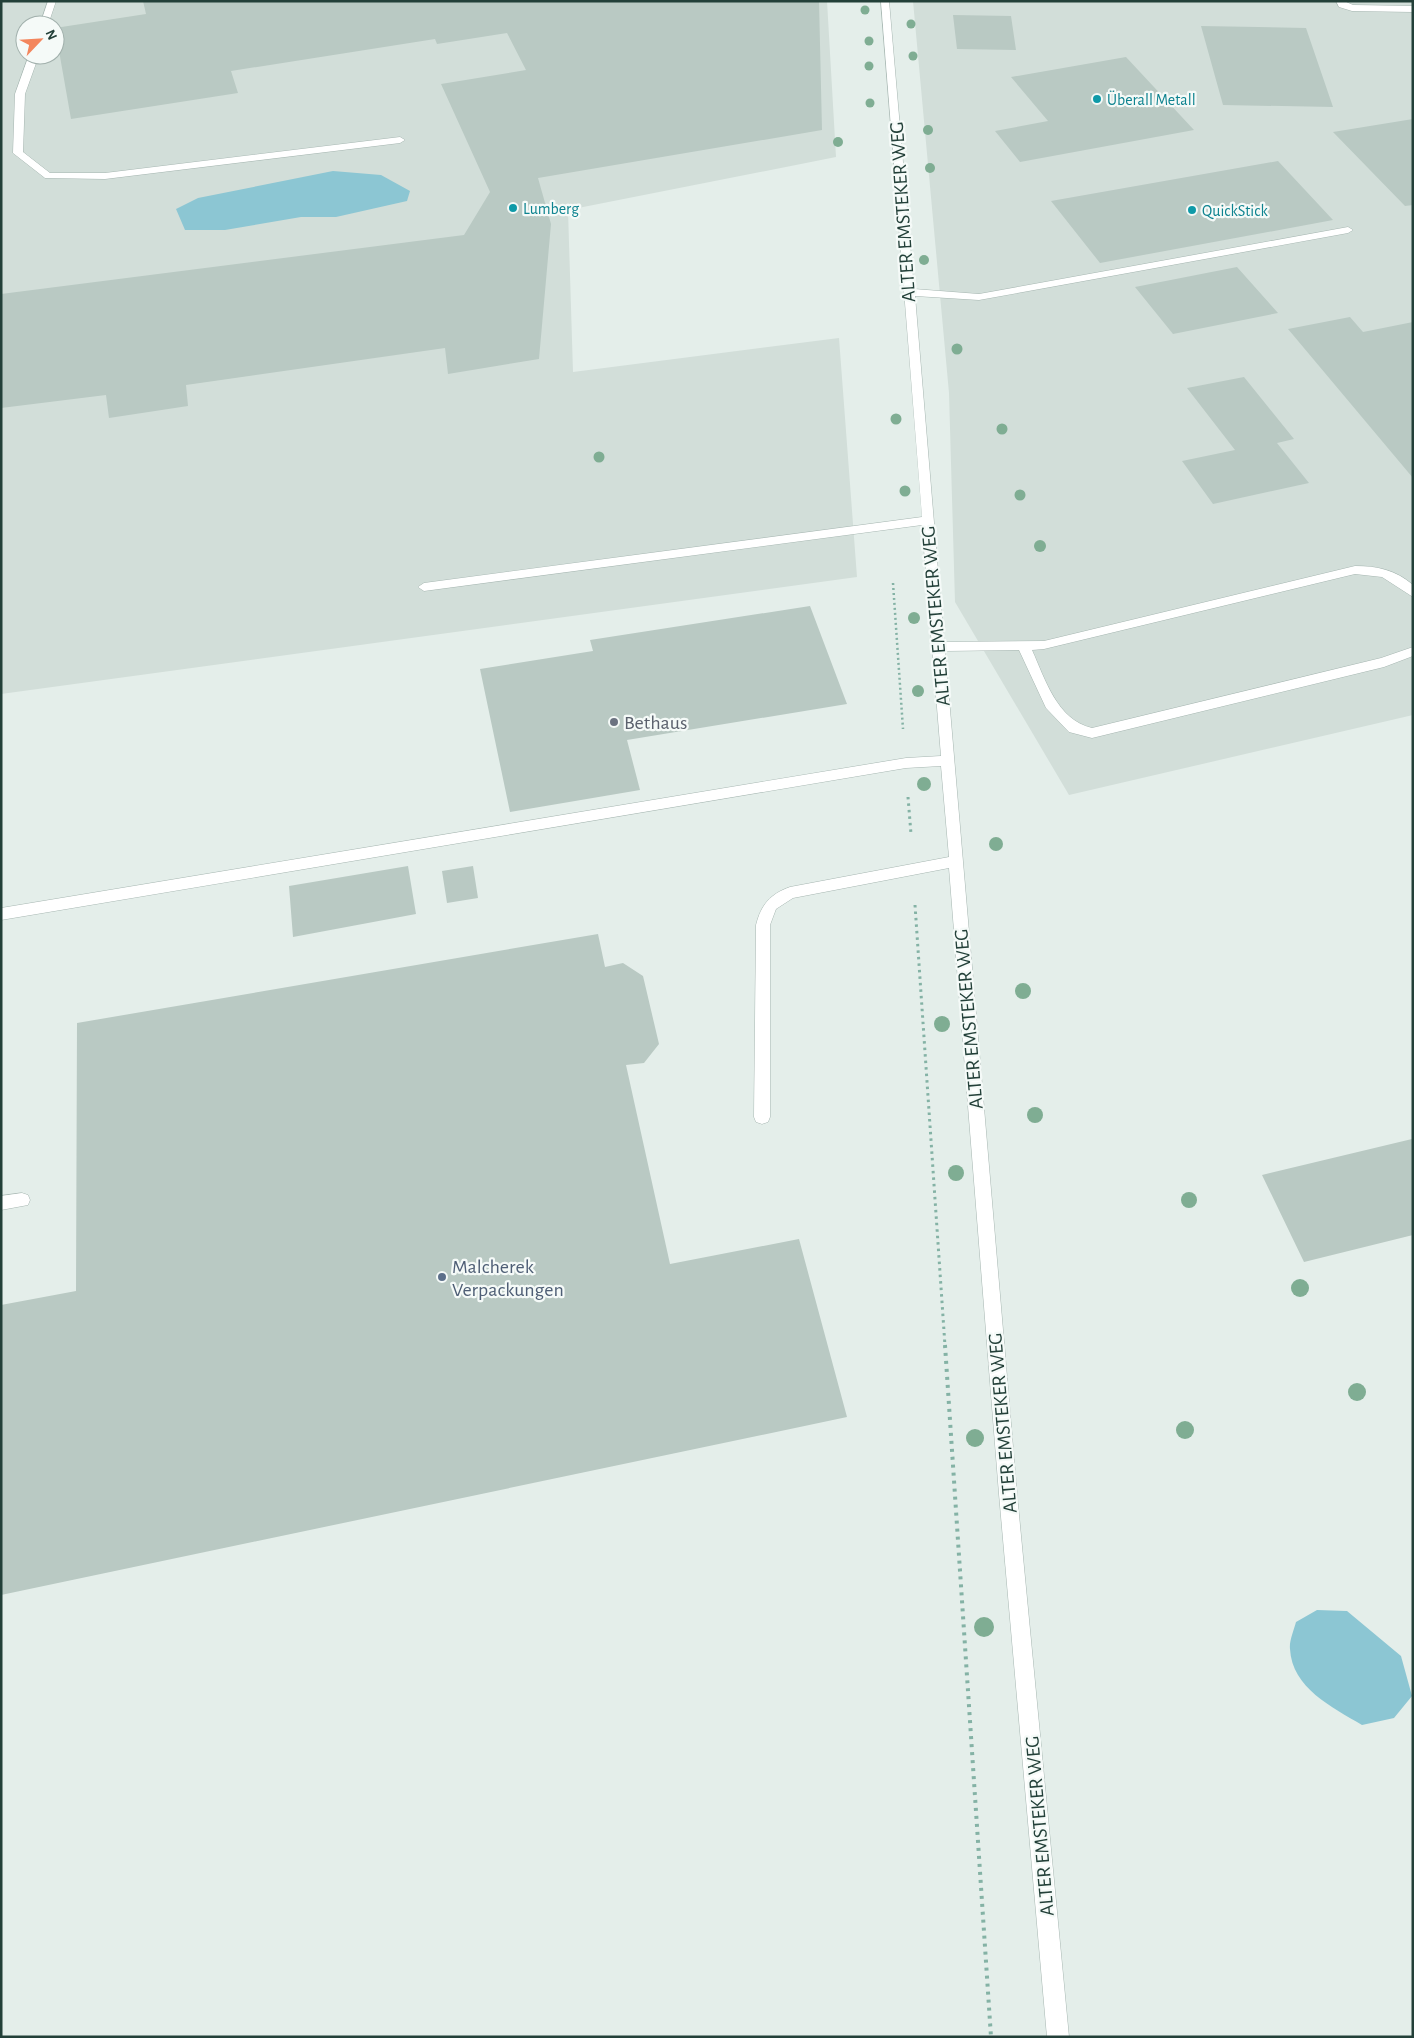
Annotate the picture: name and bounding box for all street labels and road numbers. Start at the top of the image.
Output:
street label: ALTER EMSTEKER WEG [887,121,919,303]
street label: ALTER EMSTEKER WEG [918,525,954,707]
street label: ALTER EMSTEKER WEG [951,928,987,1110]
street label: ALTER EMSTEKER WEG [985,1332,1021,1514]
street label: ALTER EMSTEKER WEG [1022,1735,1058,1917]

